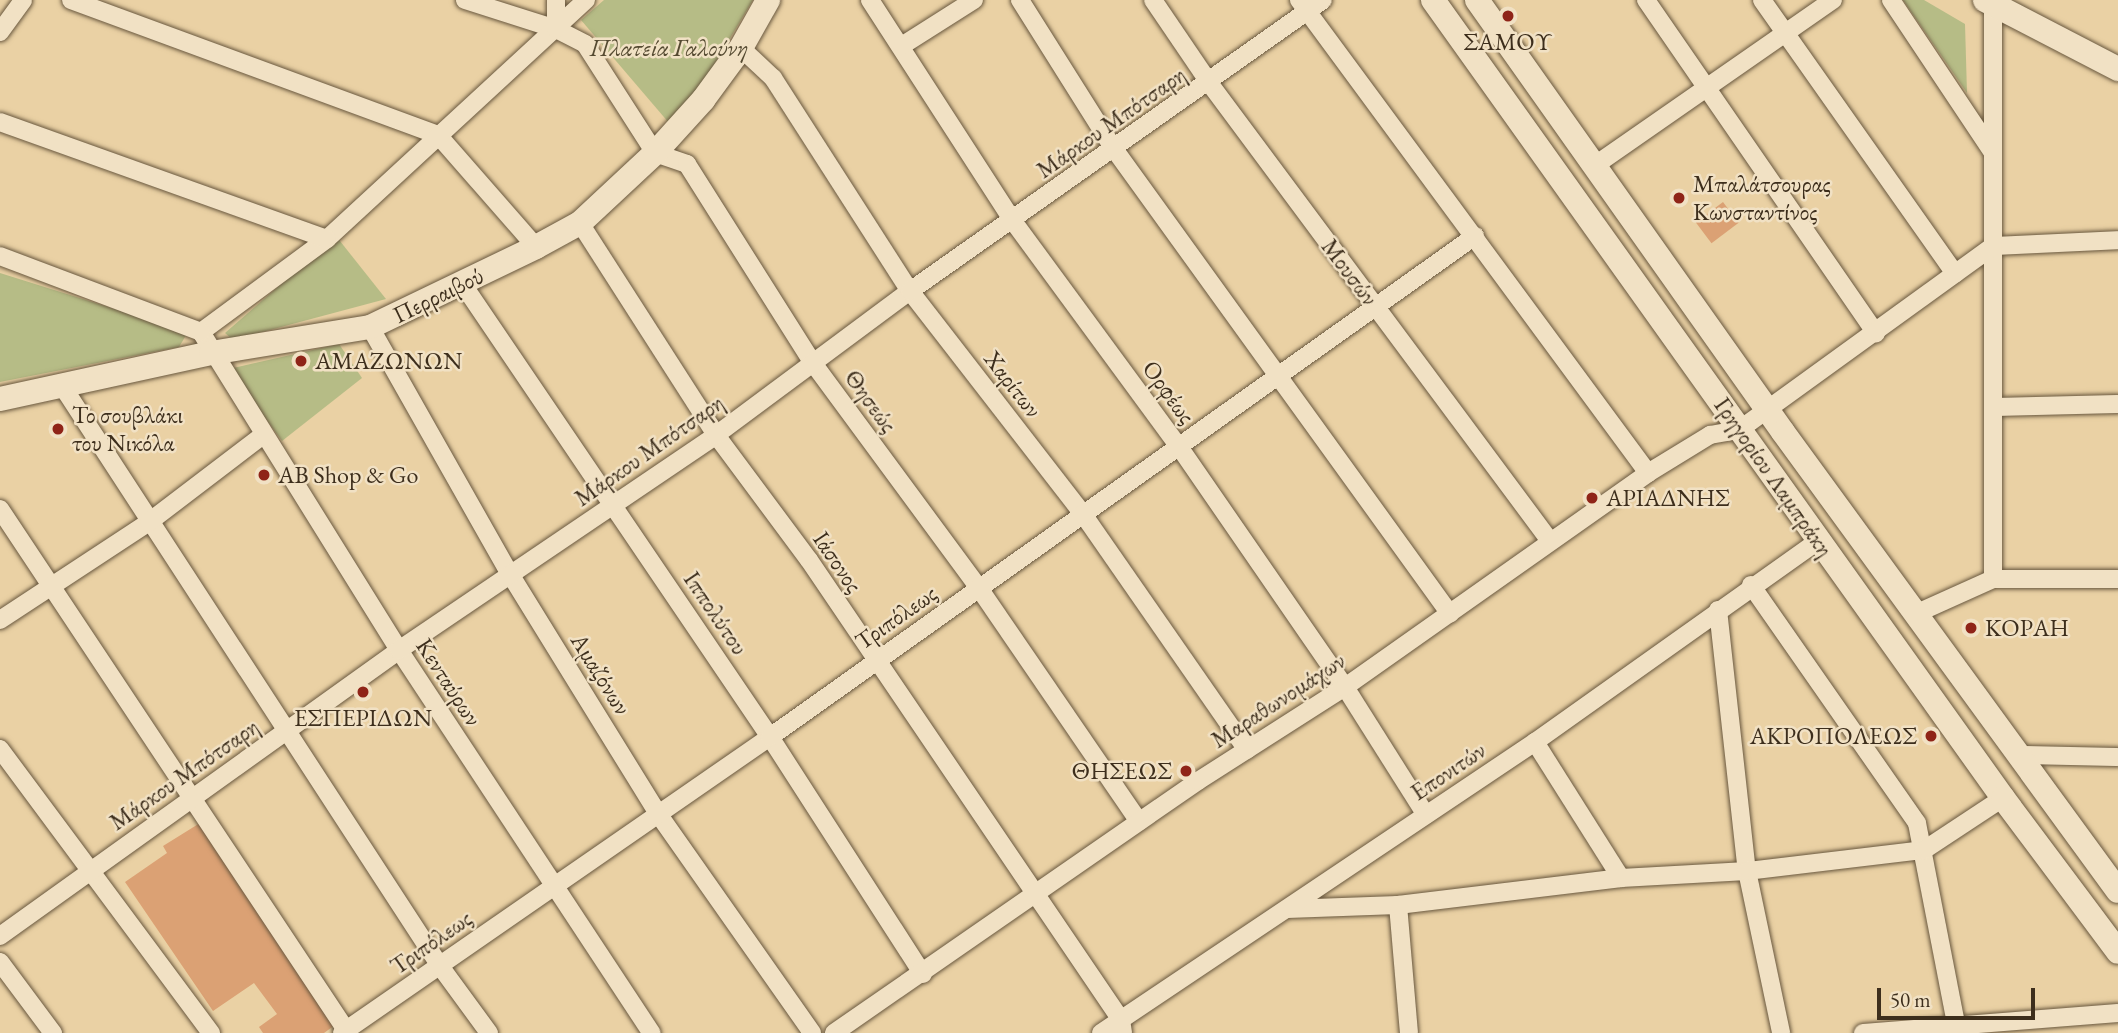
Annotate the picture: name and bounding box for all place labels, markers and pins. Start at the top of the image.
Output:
marker: ΣΑΜΟΥ [1500,8,1516,24]
place label: ΣΑΜΟΥ [1464,28,1552,56]
place label: Μπαλάτσουρας Κωνσταντίνος [1693,170,1831,226]
marker: Μπαλάτσουρας Κωνσταντίνος [1671,190,1687,206]
place label: ΑΜΑΖΩΝΩΝ [315,347,462,375]
marker: ΑΜΑΖΩΝΩΝ [293,353,309,369]
place label: Το σουβλάκι του Νικόλα [72,401,183,457]
marker: Το σουβλάκι του Νικόλα [50,421,66,437]
place label: AB Shop & Go [278,461,418,489]
marker: AB Shop & Go [256,467,272,483]
place label: ΑΡΙΑΔΝΗΣ [1606,484,1730,512]
marker: ΑΡΙΑΔΝΗΣ [1584,490,1600,506]
place label: ΚΟΡΑΗ [1985,614,2069,642]
marker: ΚΟΡΑΗ [1963,620,1979,636]
marker: ΕΣΠΕΡΙΔΩΝ [355,684,371,700]
place label: ΕΣΠΕΡΙΔΩΝ [294,704,432,732]
place label: ΑΚΡΟΠΟΛΕΩΣ [1750,722,1917,750]
marker: ΑΚΡΟΠΟΛΕΩΣ [1923,728,1939,744]
place label: ΘΗΣΕΩΣ [1072,757,1172,785]
marker: ΘΗΣΕΩΣ [1178,763,1194,779]

